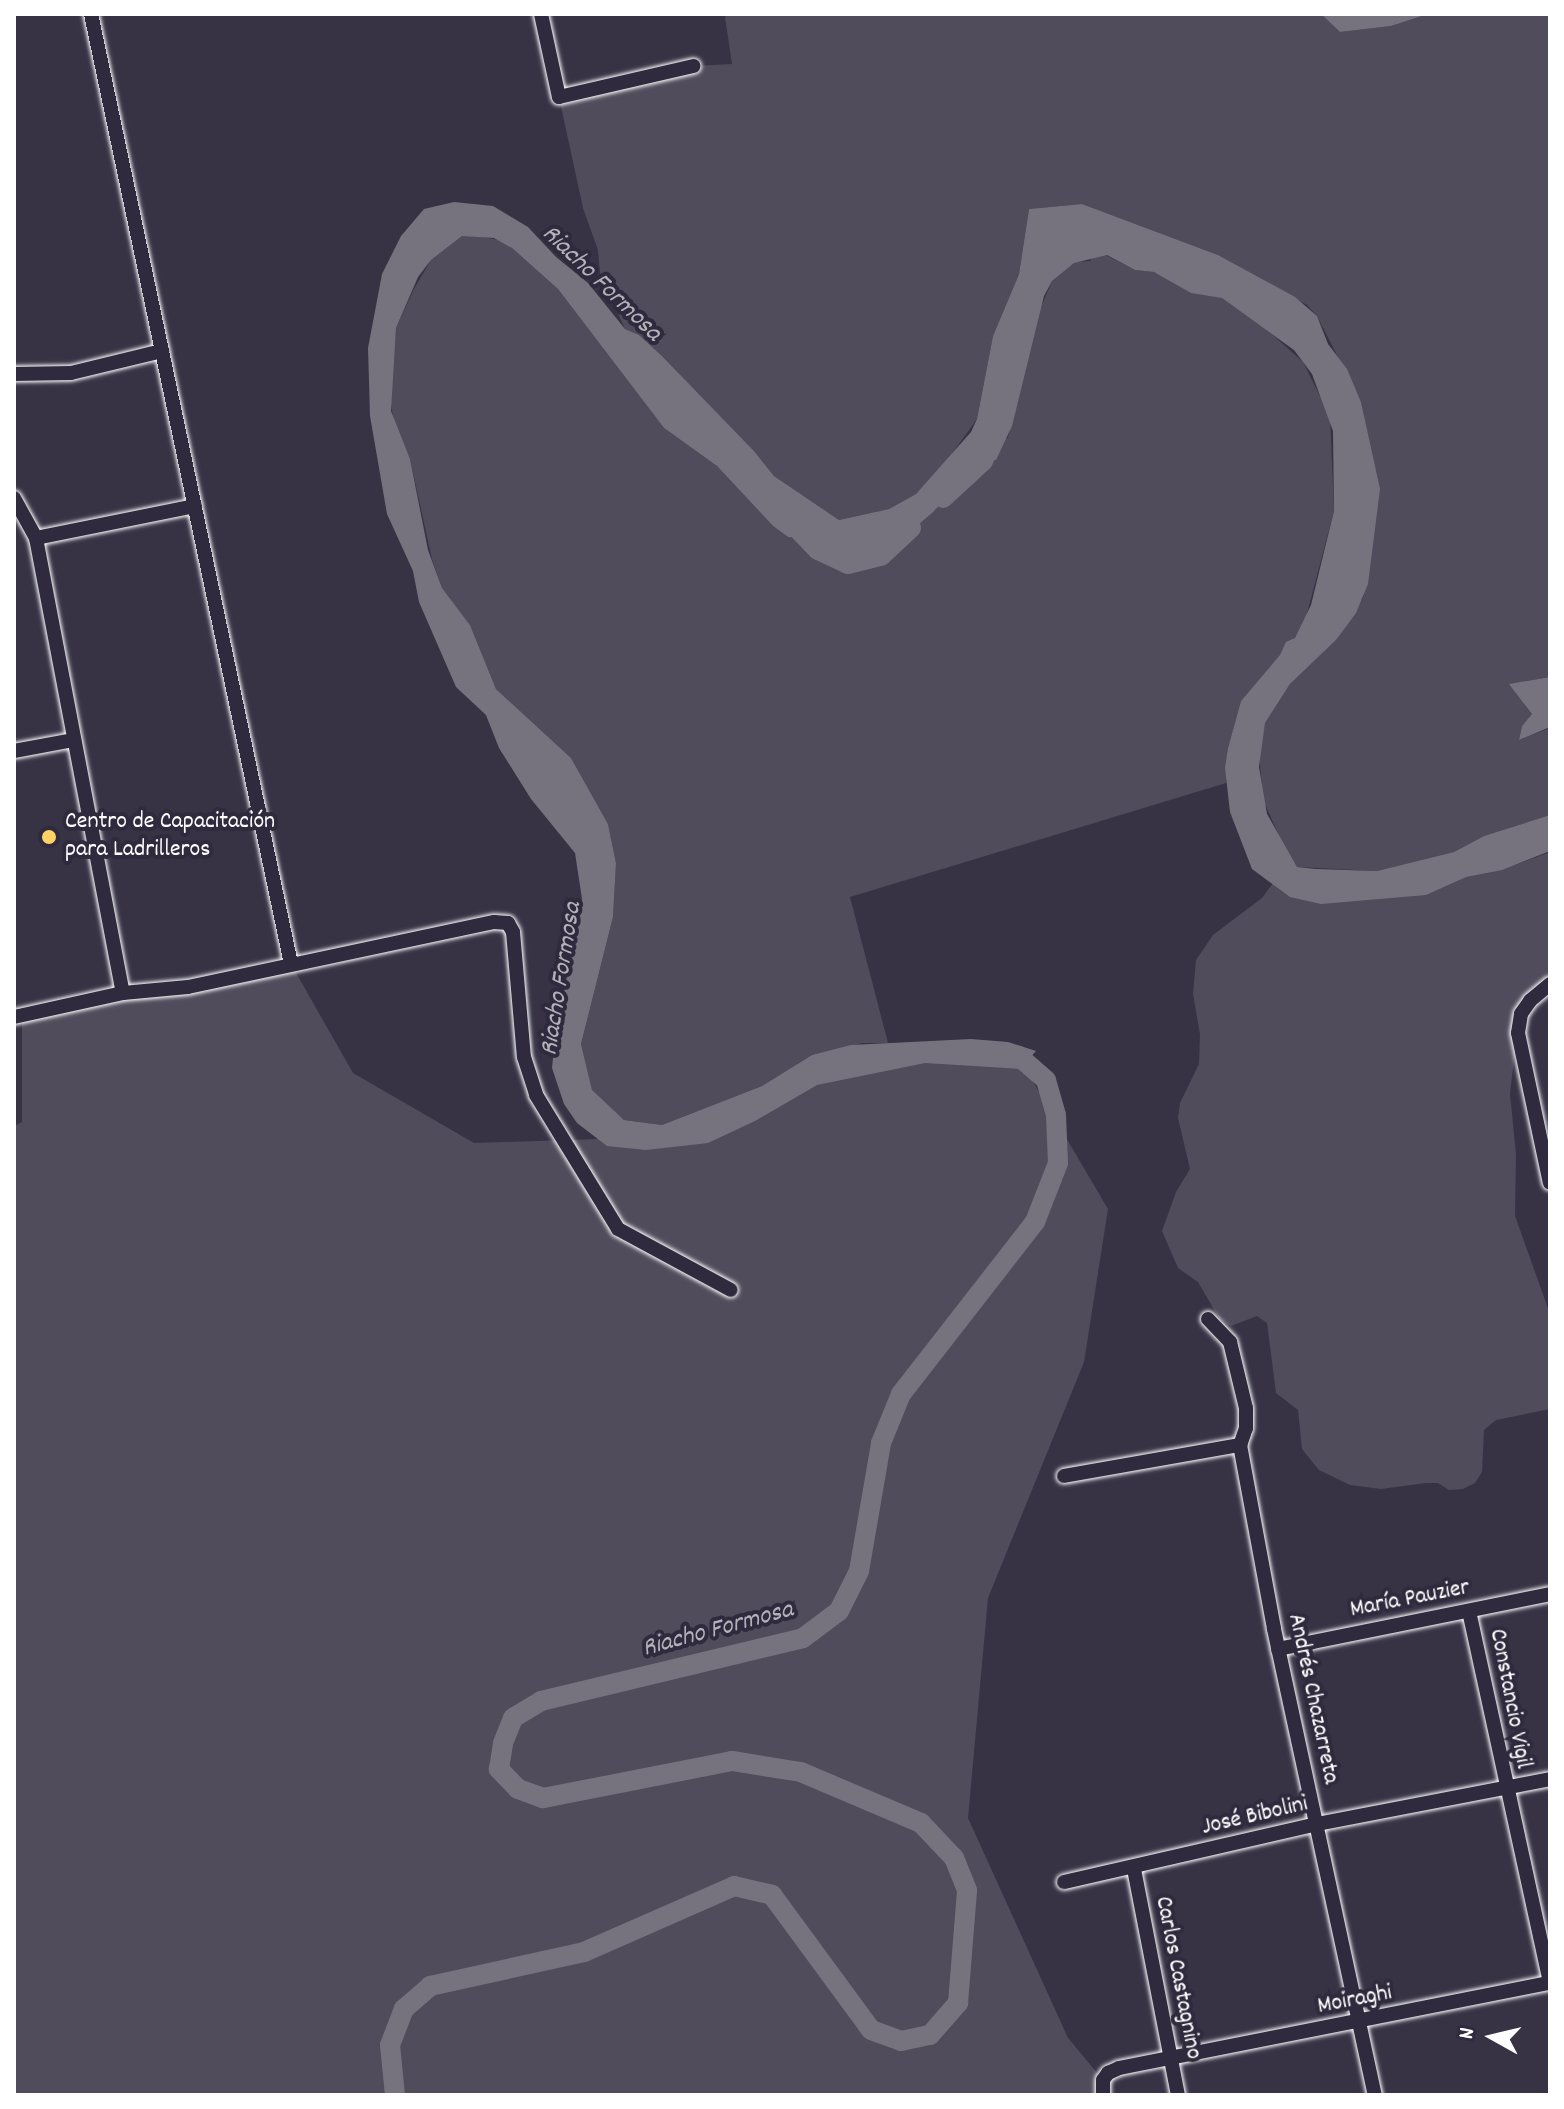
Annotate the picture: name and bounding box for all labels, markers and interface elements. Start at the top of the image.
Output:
water label: Riacho Formosa [534,219,668,349]
place label: Centro de Capacitación para Ladrilleros [65,809,275,865]
marker: Centro de Capacitación para Ladrilleros [40,828,58,846]
water label: Riacho Formosa [534,900,590,1058]
street label: María Pauzier [1348,1574,1472,1626]
water label: Riacho Formosa [639,1595,797,1665]
street label: Andrés Chazarreta [1280,1611,1344,1787]
street label: Constancio Vigil [1481,1627,1537,1771]
street label: José Bibolini [1199,1791,1311,1843]
street label: Carlos Castagnino [1147,1894,1207,2062]
street label: Moiraghi [1315,1980,1395,2022]
north arrow [1452,1997,1532,2077]
text: N [1452,2026,1484,2041]

